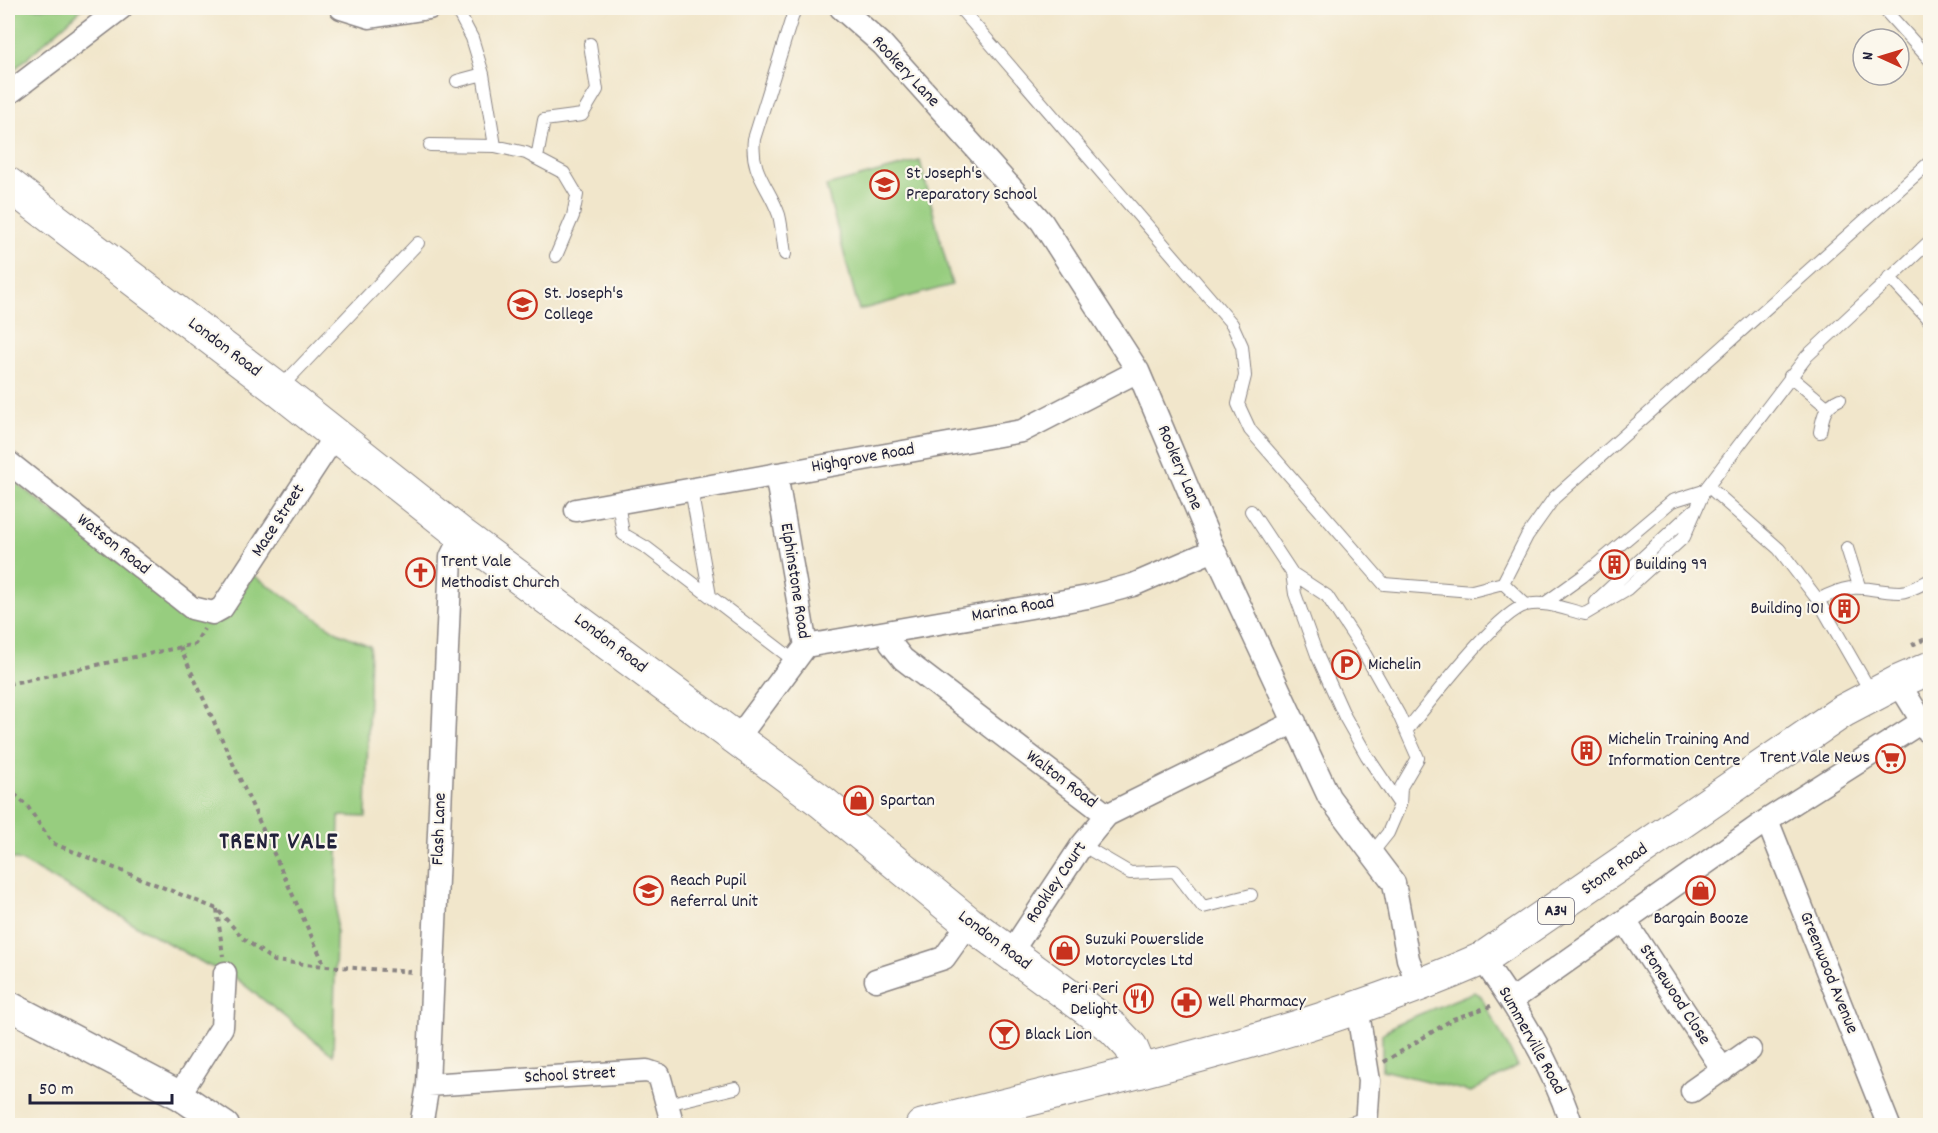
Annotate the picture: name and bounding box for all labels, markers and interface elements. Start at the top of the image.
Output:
north arrow [1851,27,1911,87]
street label: Rookery Lane [865,30,945,114]
text: N [1857,51,1880,61]
place label: St Joseph's Preparatory School [906,162,1038,208]
school or university icon: St Joseph's Preparatory School [869,168,901,200]
place label: St. Joseph's College [544,282,623,328]
school or university icon: St. Joseph's College [507,288,539,320]
street label: London Road [182,312,266,384]
street label: Rookery Lane [1150,422,1208,514]
street label: Highgrove Road [809,438,917,480]
street label: Mace Street [246,480,312,562]
street label: Watson Road [71,508,155,582]
street label: Elphinstone Road [773,521,815,641]
building icon: Building 99 [1598,549,1630,581]
place label: Trent Vale Methodist Church [441,550,560,596]
place label: Building 99 [1635,553,1707,578]
church icon: Trent Vale Methodist Church [404,556,436,588]
street label: Marina Road [970,590,1056,630]
building icon: Building 101 [1829,593,1861,625]
place label: Building 101 [1750,597,1824,622]
street label: London Road [568,608,652,680]
parking icon: Michelin [1331,649,1363,681]
place label: Michelin [1368,653,1421,678]
place label: Michelin Training And Information Centre [1608,728,1749,774]
building icon: Michelin Training And Information Centre [1571,734,1603,766]
supermarket icon: Trent Vale News [1875,742,1907,774]
street label: Walton Road [1020,745,1102,815]
place label: Trent Vale News [1760,746,1870,771]
shop icon: Spartan [843,785,875,817]
place label: Spartan [880,789,935,814]
street label: Flash Lane [426,792,454,866]
district label: TRENT VALE [219,826,339,860]
street label: Rookley Court [1020,837,1094,929]
street label: Stone Road [1576,838,1654,902]
place label: Reach Pupil Referral Unit [670,869,758,915]
shop icon: Bargain Booze [1685,874,1717,906]
school or university icon: Reach Pupil Referral Unit [633,875,665,907]
road number: A34 [1538,898,1574,924]
street label: London Road [952,905,1036,977]
place label: Bargain Booze [1653,907,1749,932]
street label: Greenwood Avenue [1792,908,1864,1038]
place label: Suzuki Powerslide Motorcycles Ltd [1085,928,1204,974]
shop icon: Suzuki Powerslide Motorcycles Ltd [1048,934,1080,966]
street label: Stonewood Close [1632,940,1716,1050]
place label: Peri Peri Delight [1062,977,1118,1023]
street label: Summerville Road [1491,982,1571,1100]
restaurant icon: Peri Peri Delight [1123,983,1155,1015]
pharmacy icon: Well Pharmacy [1171,986,1203,1018]
place label: Well Pharmacy [1208,990,1307,1015]
bar icon: Black Lion [988,1019,1020,1051]
place label: Black Lion [1025,1023,1092,1048]
street label: School Street [524,1061,617,1091]
scale bar [30,1067,172,1105]
text: 50 m [39,1078,74,1103]

